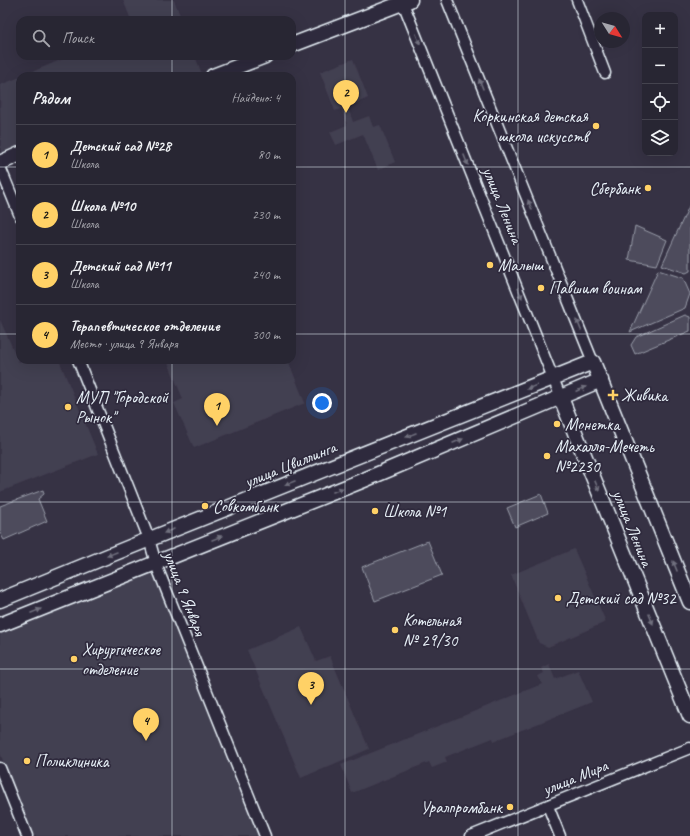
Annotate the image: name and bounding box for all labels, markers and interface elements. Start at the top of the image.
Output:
north arrow [594,12,630,48]
map controls [642,12,678,156]
button: + [642,12,678,48]
search box [16,16,296,60]
icon: search [30,27,52,49]
text: Поиск [62,29,94,48]
one-way arrow [415,33,421,45]
button: − [642,48,678,84]
one-way arrow [478,78,484,90]
pin: 2 [333,80,359,113]
button: locate [642,84,678,120]
text: Рядом [32,88,70,109]
text: Найдено: 4 [232,90,280,106]
place label: Коркинская детская школа искусств [473,106,592,147]
button: layers [642,120,678,156]
marker: Коркинская детская школа искусств [591,121,601,131]
text: Детский сад №28 [70,137,171,156]
text: 1 [42,147,48,163]
text: 80 m [258,147,280,163]
one-way arrow [463,154,469,165]
text: Школа [70,156,99,172]
street label: улица Ленина [477,163,528,248]
place label: Сбербанк [590,178,642,199]
marker: Сбербанк [643,183,653,193]
text: Школа №10 [70,197,135,216]
one-way arrow [527,198,533,210]
text: 2 [42,207,48,223]
text: 230 m [252,207,280,223]
text: Школа [70,216,99,232]
place label: Малыш [498,255,544,276]
text: Детский сад №11 [70,257,171,276]
marker: Малыш [485,260,495,270]
text: 3 [42,267,48,283]
text: 240 m [252,267,280,283]
text: Школа [70,276,99,292]
place label: Павшим воинам [549,278,643,299]
marker: Павшим воинам [536,283,546,293]
one-way arrow [517,288,523,300]
text: Терапевтическое отделение [70,317,220,336]
one-way arrow [576,320,582,331]
text: 4 [42,327,48,343]
text: 300 m [252,327,280,343]
text: Место · улица 9 Января [70,336,177,352]
one-way arrow [525,385,537,391]
place label: Живика [621,385,669,406]
one-way arrow [576,386,587,392]
place label: МУП "Городской Рынок" [76,387,169,428]
marker: Живика [608,390,618,400]
pin: 1 [204,393,230,426]
your location [312,393,332,413]
marker: МУП "Городской Рынок" [63,402,73,412]
place label: Монетка [565,414,621,435]
marker: Монетка [552,419,562,429]
one-way arrow [404,433,416,439]
street label: улица Цвиллинга [240,436,341,493]
place label: Махалля-Мечеть №2230 [555,436,656,477]
one-way arrow [453,437,465,443]
marker: Махалля-Мечеть №2230 [542,451,552,461]
one-way arrow [594,480,600,491]
one-way arrow [283,481,295,487]
street label: улица Ленина [607,486,658,571]
one-way arrow [332,487,343,493]
place label: Совкомбанк [213,496,280,517]
marker: Совкомбанк [200,501,210,511]
place label: Школа №1 [383,501,448,522]
marker: Школа №1 [370,506,380,516]
one-way arrow [163,529,175,535]
one-way arrow [211,534,223,540]
street label: улица 9 Января [158,547,211,640]
one-way arrow [107,551,118,557]
one-way arrow [672,560,678,572]
place label: Детский сад №32 [566,588,677,609]
marker: Детский сад №32 [553,593,563,603]
one-way arrow [31,607,43,613]
place label: Котельная № 29/30 [403,610,462,651]
one-way arrow [648,614,654,625]
marker: Котельная № 29/30 [390,625,400,635]
place label: Хирургическое отделение [82,639,162,680]
marker: Хирургическое отделение [69,654,79,664]
pin: 3 [298,672,324,705]
pin: 4 [133,708,159,741]
place label: Поликлиника [35,751,110,772]
street label: улица Мира [539,754,612,800]
marker: Поликлиника [22,756,32,766]
place label: Уралпромбанк [421,797,504,818]
marker: Уралпромбанк [505,802,515,812]

